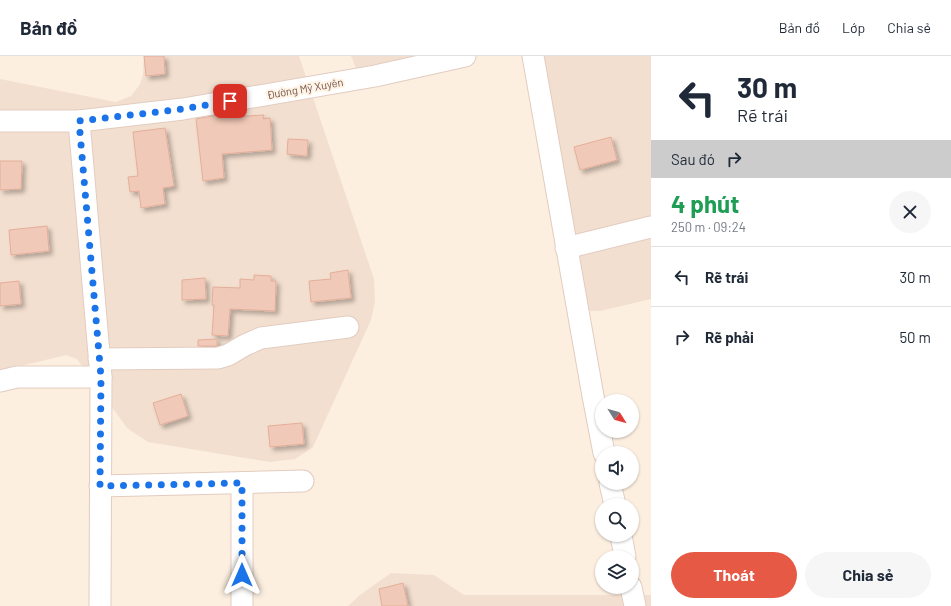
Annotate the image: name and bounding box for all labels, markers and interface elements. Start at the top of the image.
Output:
text: Bản đồ [20,16,77,39]
text: Bản đồ [779,19,820,36]
text: Lớp [842,19,865,36]
text: Chia sẻ [887,19,931,36]
text: 30 m [737,70,797,104]
icon: left [671,72,723,124]
street label: Đường Mỹ Xuyên [266,75,344,101]
pin [213,84,247,118]
icon: arrive [219,90,241,112]
text: Rẽ trái [737,104,788,126]
icon: right [723,148,745,170]
text: Sau đó [671,150,715,168]
text: 4 phút [671,189,739,218]
button: close [889,191,931,233]
text: 250 m · 09:24 [671,219,746,235]
icon: left [671,266,693,288]
text: Rẽ trái [705,268,748,286]
text: 30 m [899,268,931,286]
icon: right [671,326,693,348]
text: Rẽ phải [705,328,754,346]
text: 50 m [899,328,931,346]
north arrow [595,394,639,438]
map controls [595,394,639,594]
button: sound [595,446,639,490]
button: search [595,498,639,542]
button: layers [595,550,639,594]
button: Thoát [671,552,797,598]
button: Chia sẻ [805,552,931,598]
position arrow [221,554,263,596]

